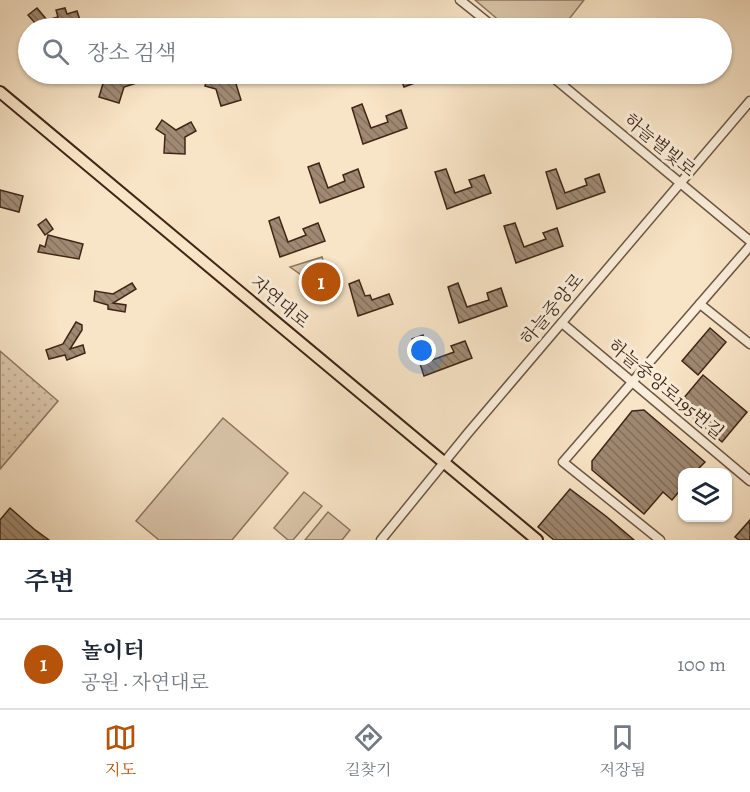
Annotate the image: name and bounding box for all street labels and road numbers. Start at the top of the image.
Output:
street label: 하늘별빛로 [619,108,701,182]
street label: 하늘중앙로 [515,268,589,350]
street label: 자연대로 [246,270,314,334]
street label: 하늘중앙로195번길 [603,334,729,444]

